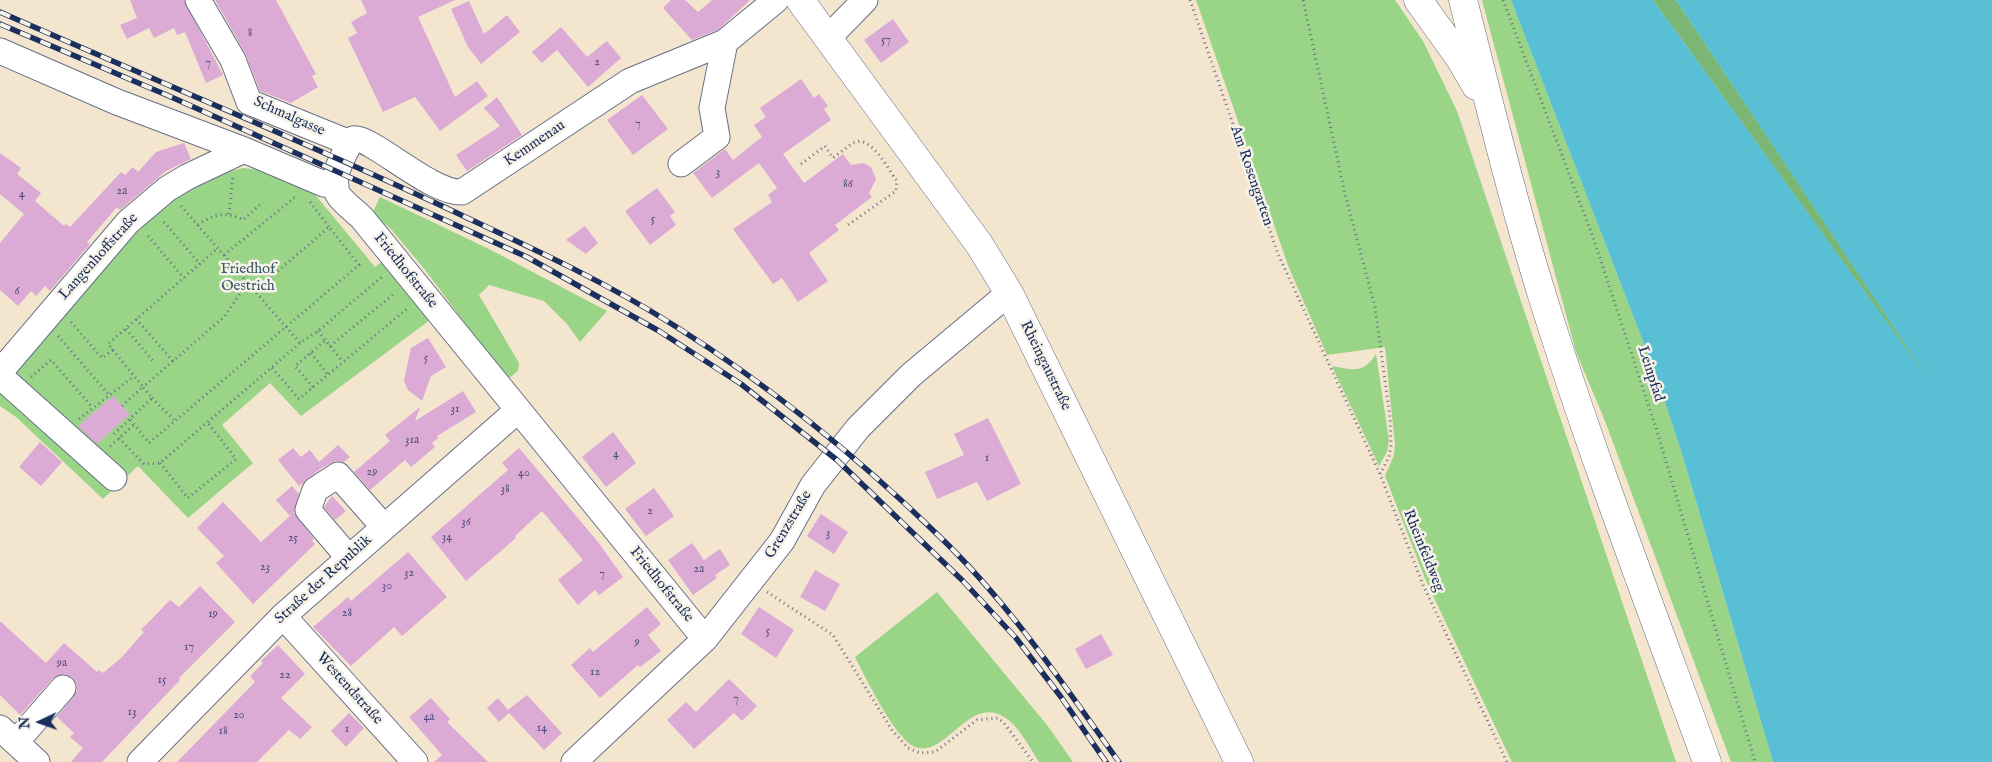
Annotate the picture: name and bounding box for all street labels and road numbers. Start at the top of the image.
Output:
street label: Schmalgasse [250,93,328,141]
street label: Kemmenau [501,117,569,171]
street label: Am Rosengarten [1225,124,1277,228]
street label: Langenhoffstraße [55,210,143,304]
street label: Friedhofstraße [369,230,441,312]
street label: Rheingaustraße [1016,318,1074,414]
street label: Leinpfad [1633,344,1667,404]
street label: Grenzstraße [762,488,816,562]
street label: Rheinfeldweg [1398,507,1448,595]
street label: Straße der Republik [272,532,376,628]
street label: Friedhofstraße [625,544,697,626]
street label: Westendstraße [312,649,386,729]

